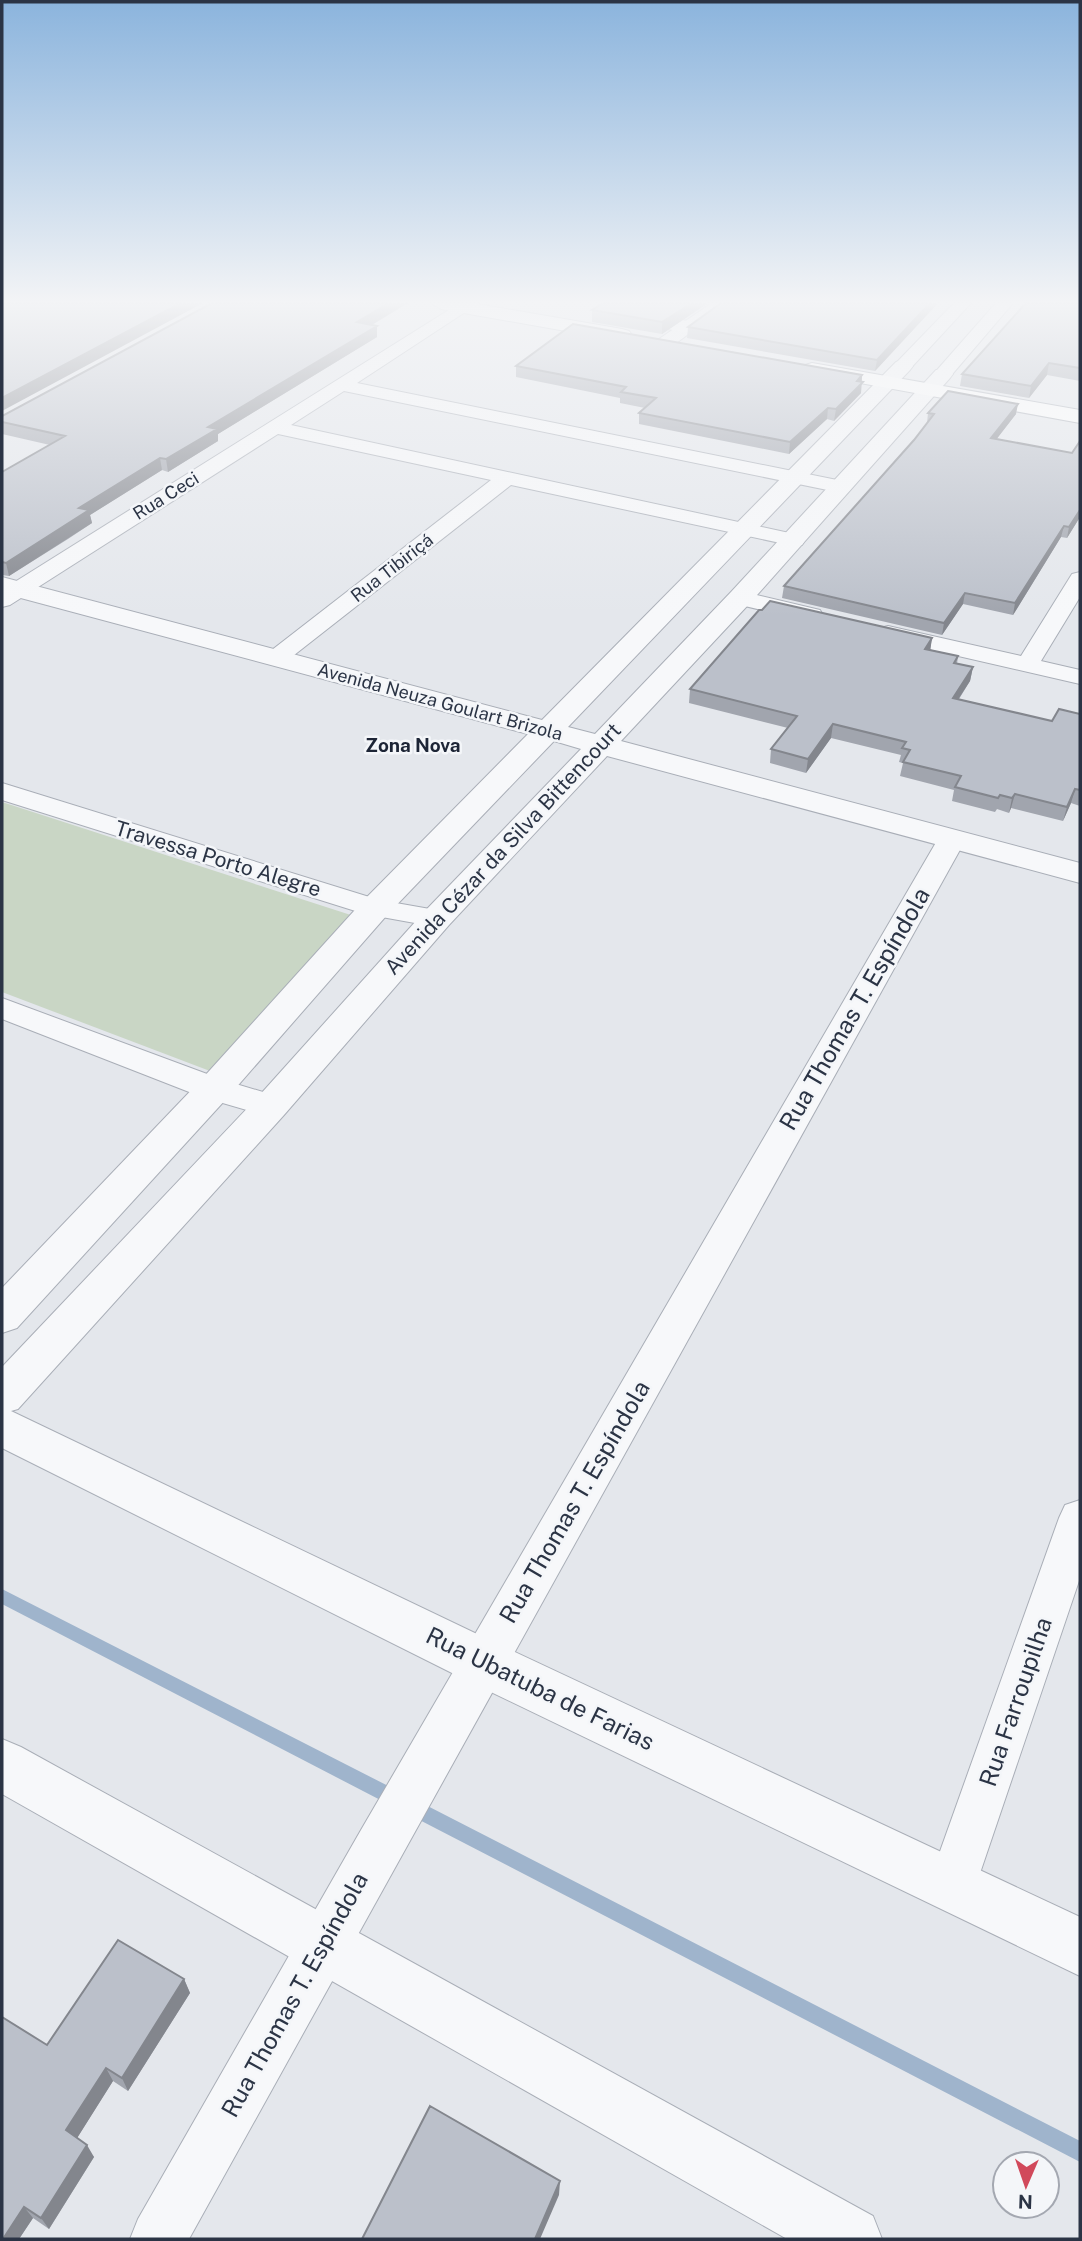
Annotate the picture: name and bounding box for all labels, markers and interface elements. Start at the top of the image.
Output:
street label: Rua Ceci [129,467,202,524]
street label: Rua Tibiriçá [346,529,437,606]
street label: Avenida Neuza Goulart Brizola [315,659,565,744]
street label: Avenida Cézar da Silva Bittencourt [379,718,626,980]
district label: Zona Nova [365,734,461,756]
street label: Travessa Porto Alegre [112,815,324,902]
street label: Rua Thomas T. Espíndola [773,882,935,1135]
street label: Rua Thomas T. Espíndola [493,1375,655,1628]
street label: Rua Farroupilha [973,1613,1057,1790]
street label: Rua Ubatuba de Farias [422,1621,659,1756]
street label: Rua Thomas T. Espíndola [215,1867,373,2122]
north arrow [991,2150,1061,2220]
text: N [1018,2191,1033,2213]

